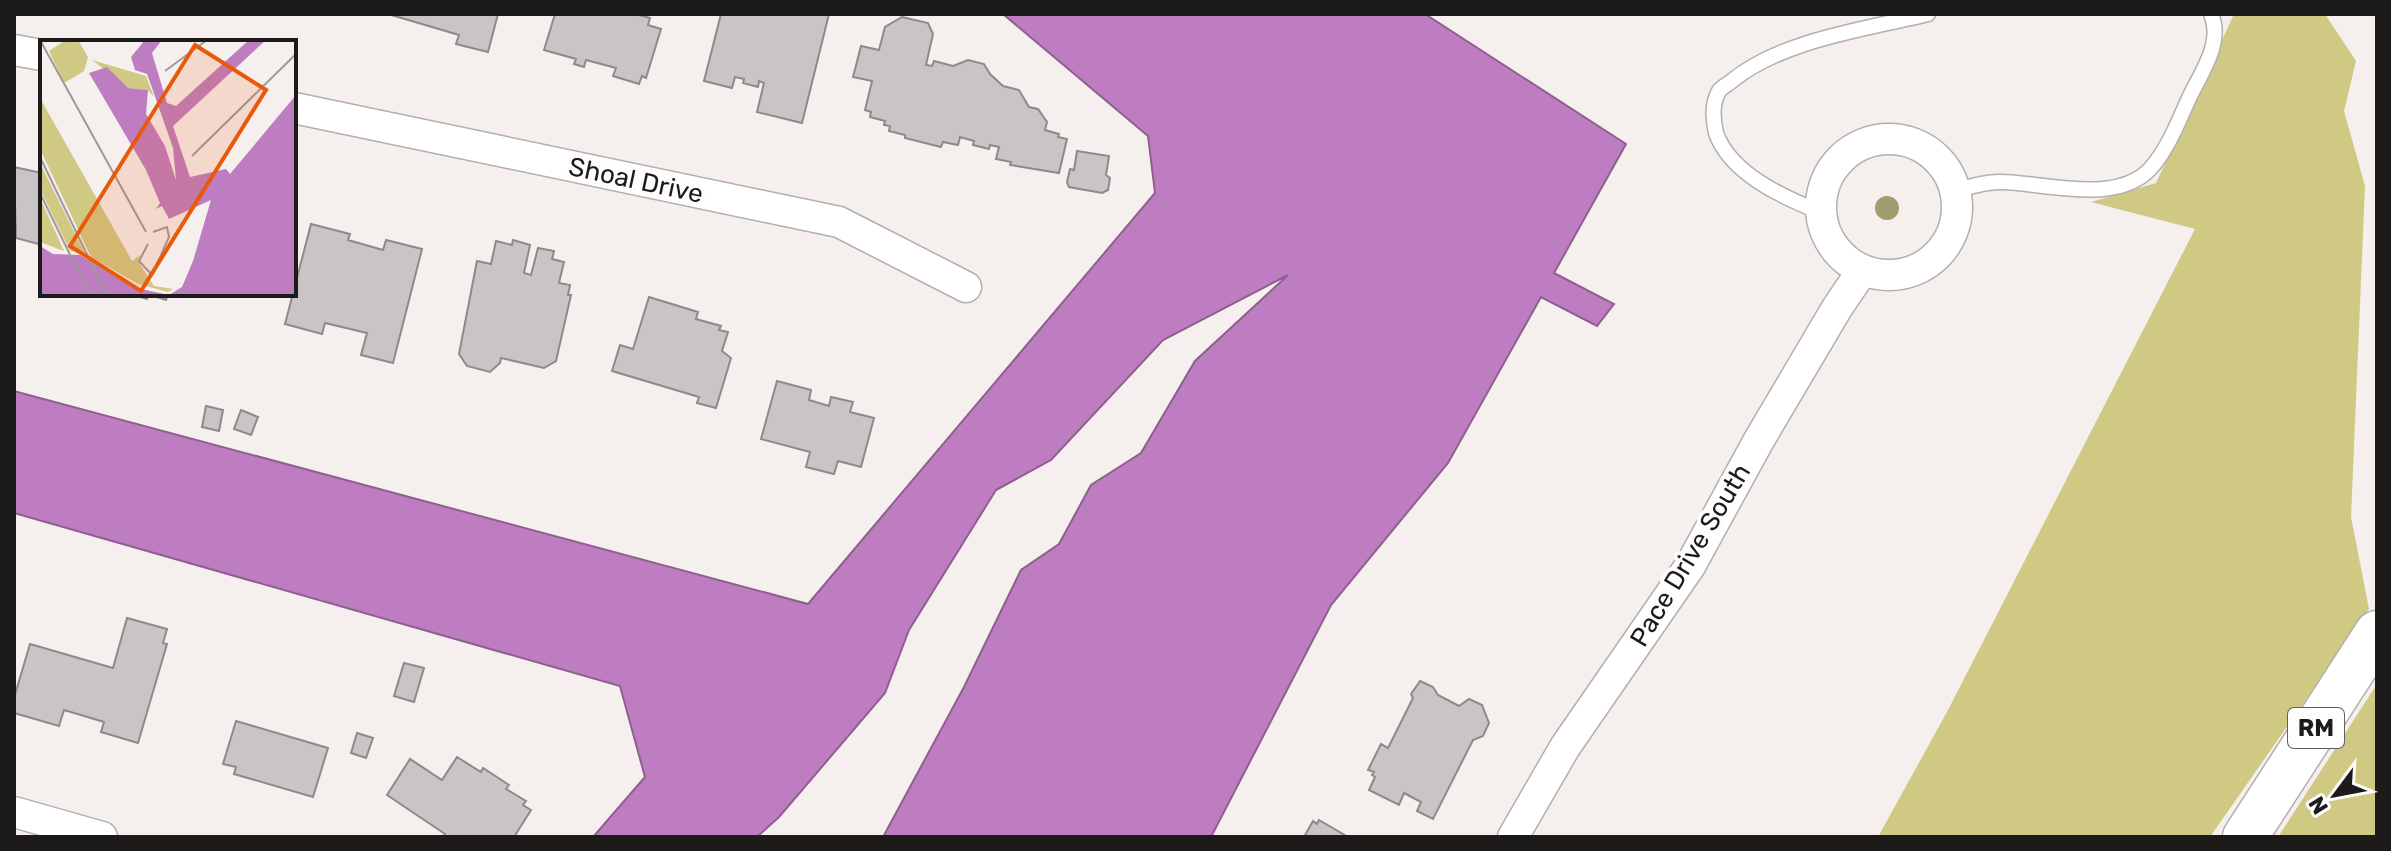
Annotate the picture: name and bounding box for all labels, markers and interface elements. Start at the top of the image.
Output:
inset map [40,40,296,296]
street label: Shoal Drive [566,151,706,210]
street label: Pace Drive South [1624,458,1757,652]
road number: RM [2288,708,2344,748]
north arrow [2295,755,2375,835]
text: N [2303,791,2334,819]

